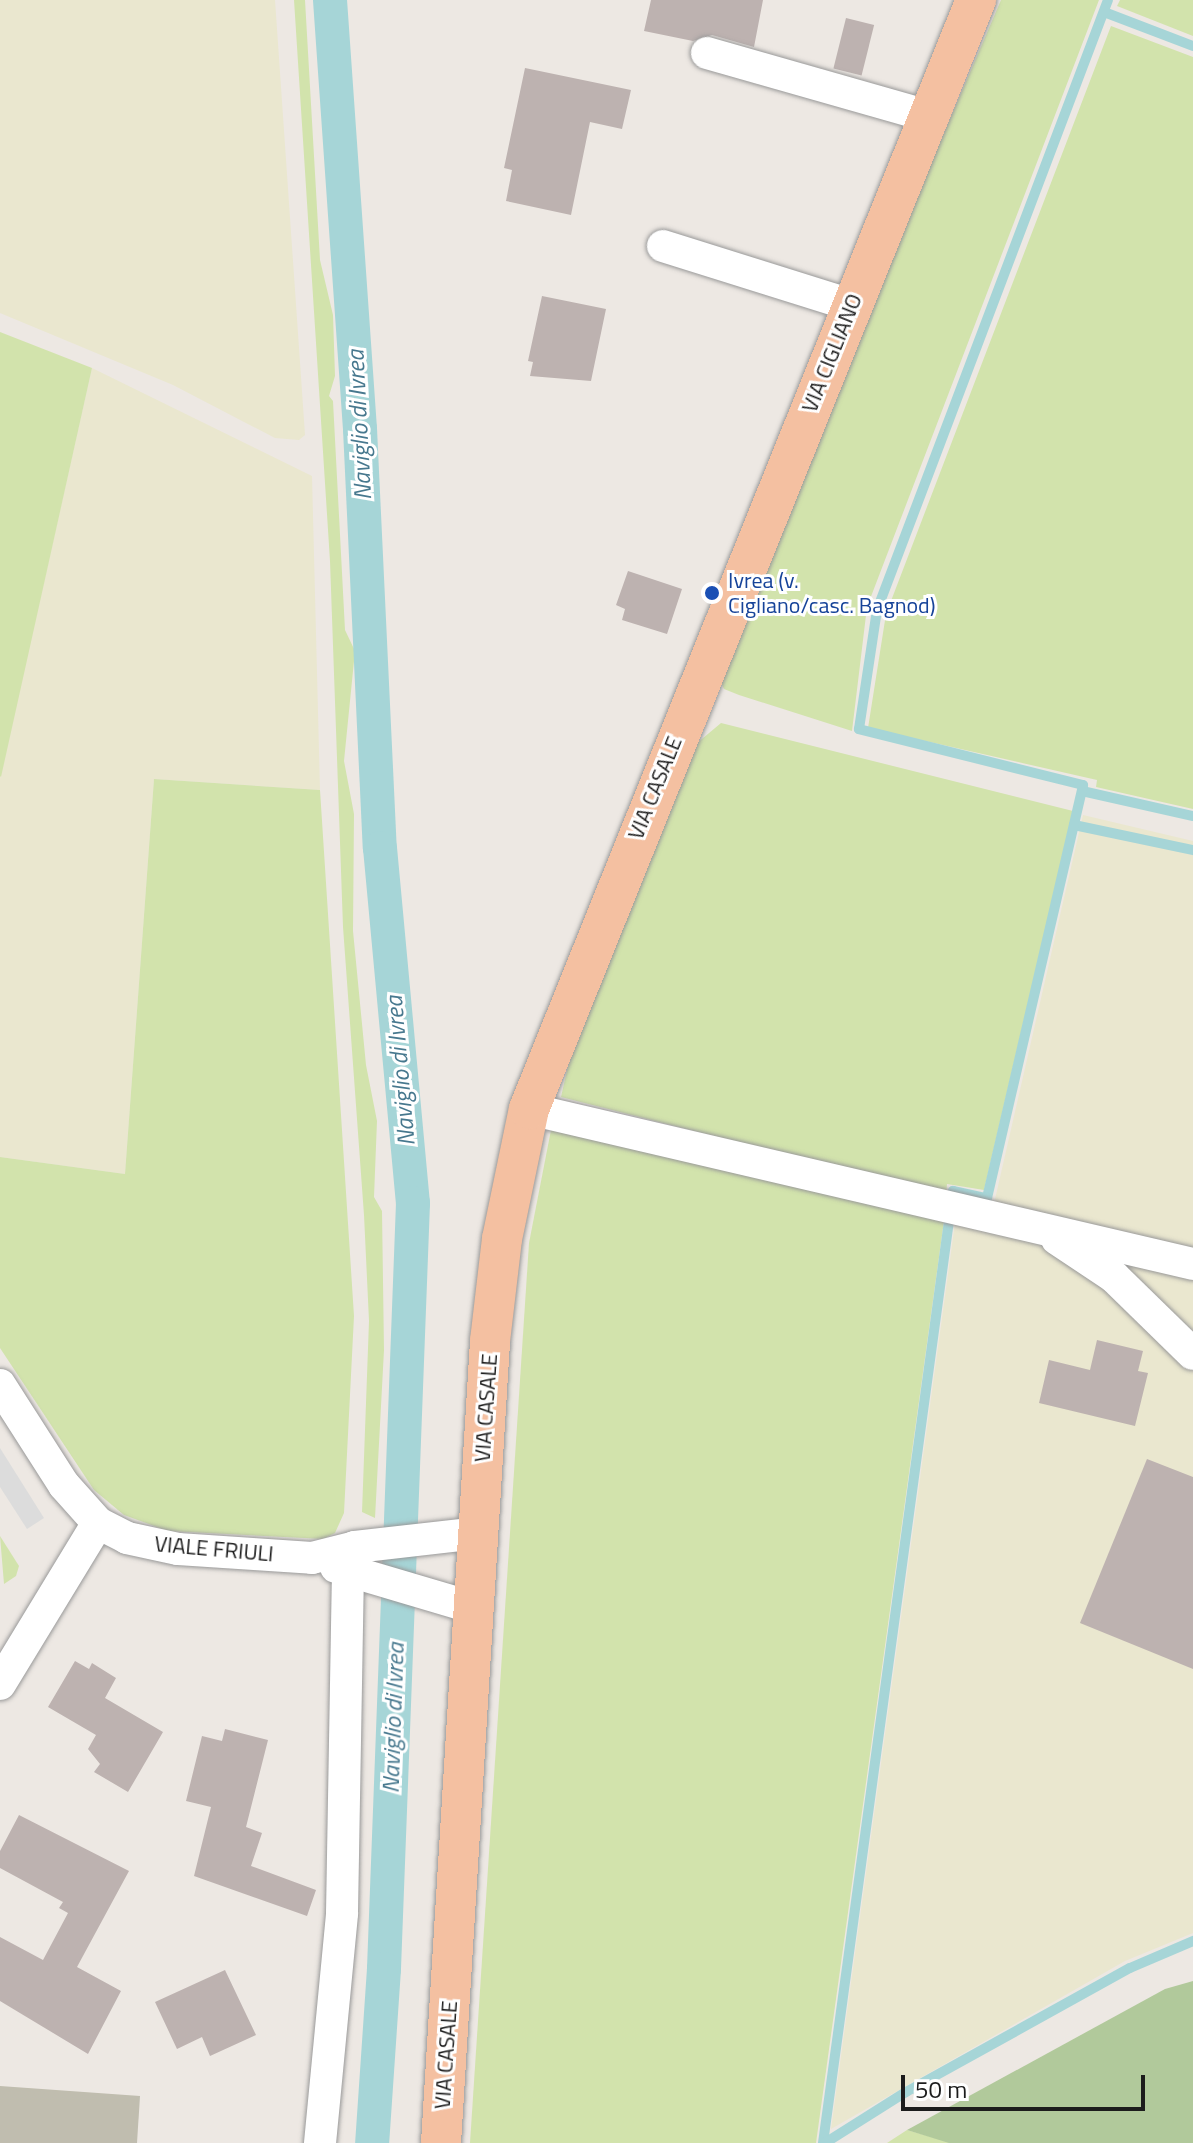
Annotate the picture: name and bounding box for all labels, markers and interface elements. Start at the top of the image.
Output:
street label: VIA CIGLIANO [796,290,868,416]
water label: Naviglio di Ivrea [341,349,377,501]
place label: Ivrea (v. Cigliano/casc. Bagnod) [728,567,936,618]
marker: Ivrea (v. Cigliano/casc. Bagnod) [703,584,721,602]
street label: VIA CASALE [622,733,688,843]
water label: Naviglio di Ivrea [379,995,421,1147]
street label: VIA CASALE [469,1353,503,1463]
street label: VIALE FRIULI [153,1531,275,1567]
water label: Naviglio di Ivrea [376,1642,410,1794]
street label: VIA CASALE [429,2000,463,2110]
scale bar [905,2059,1149,2109]
text: 50 m [915,2071,967,2107]

